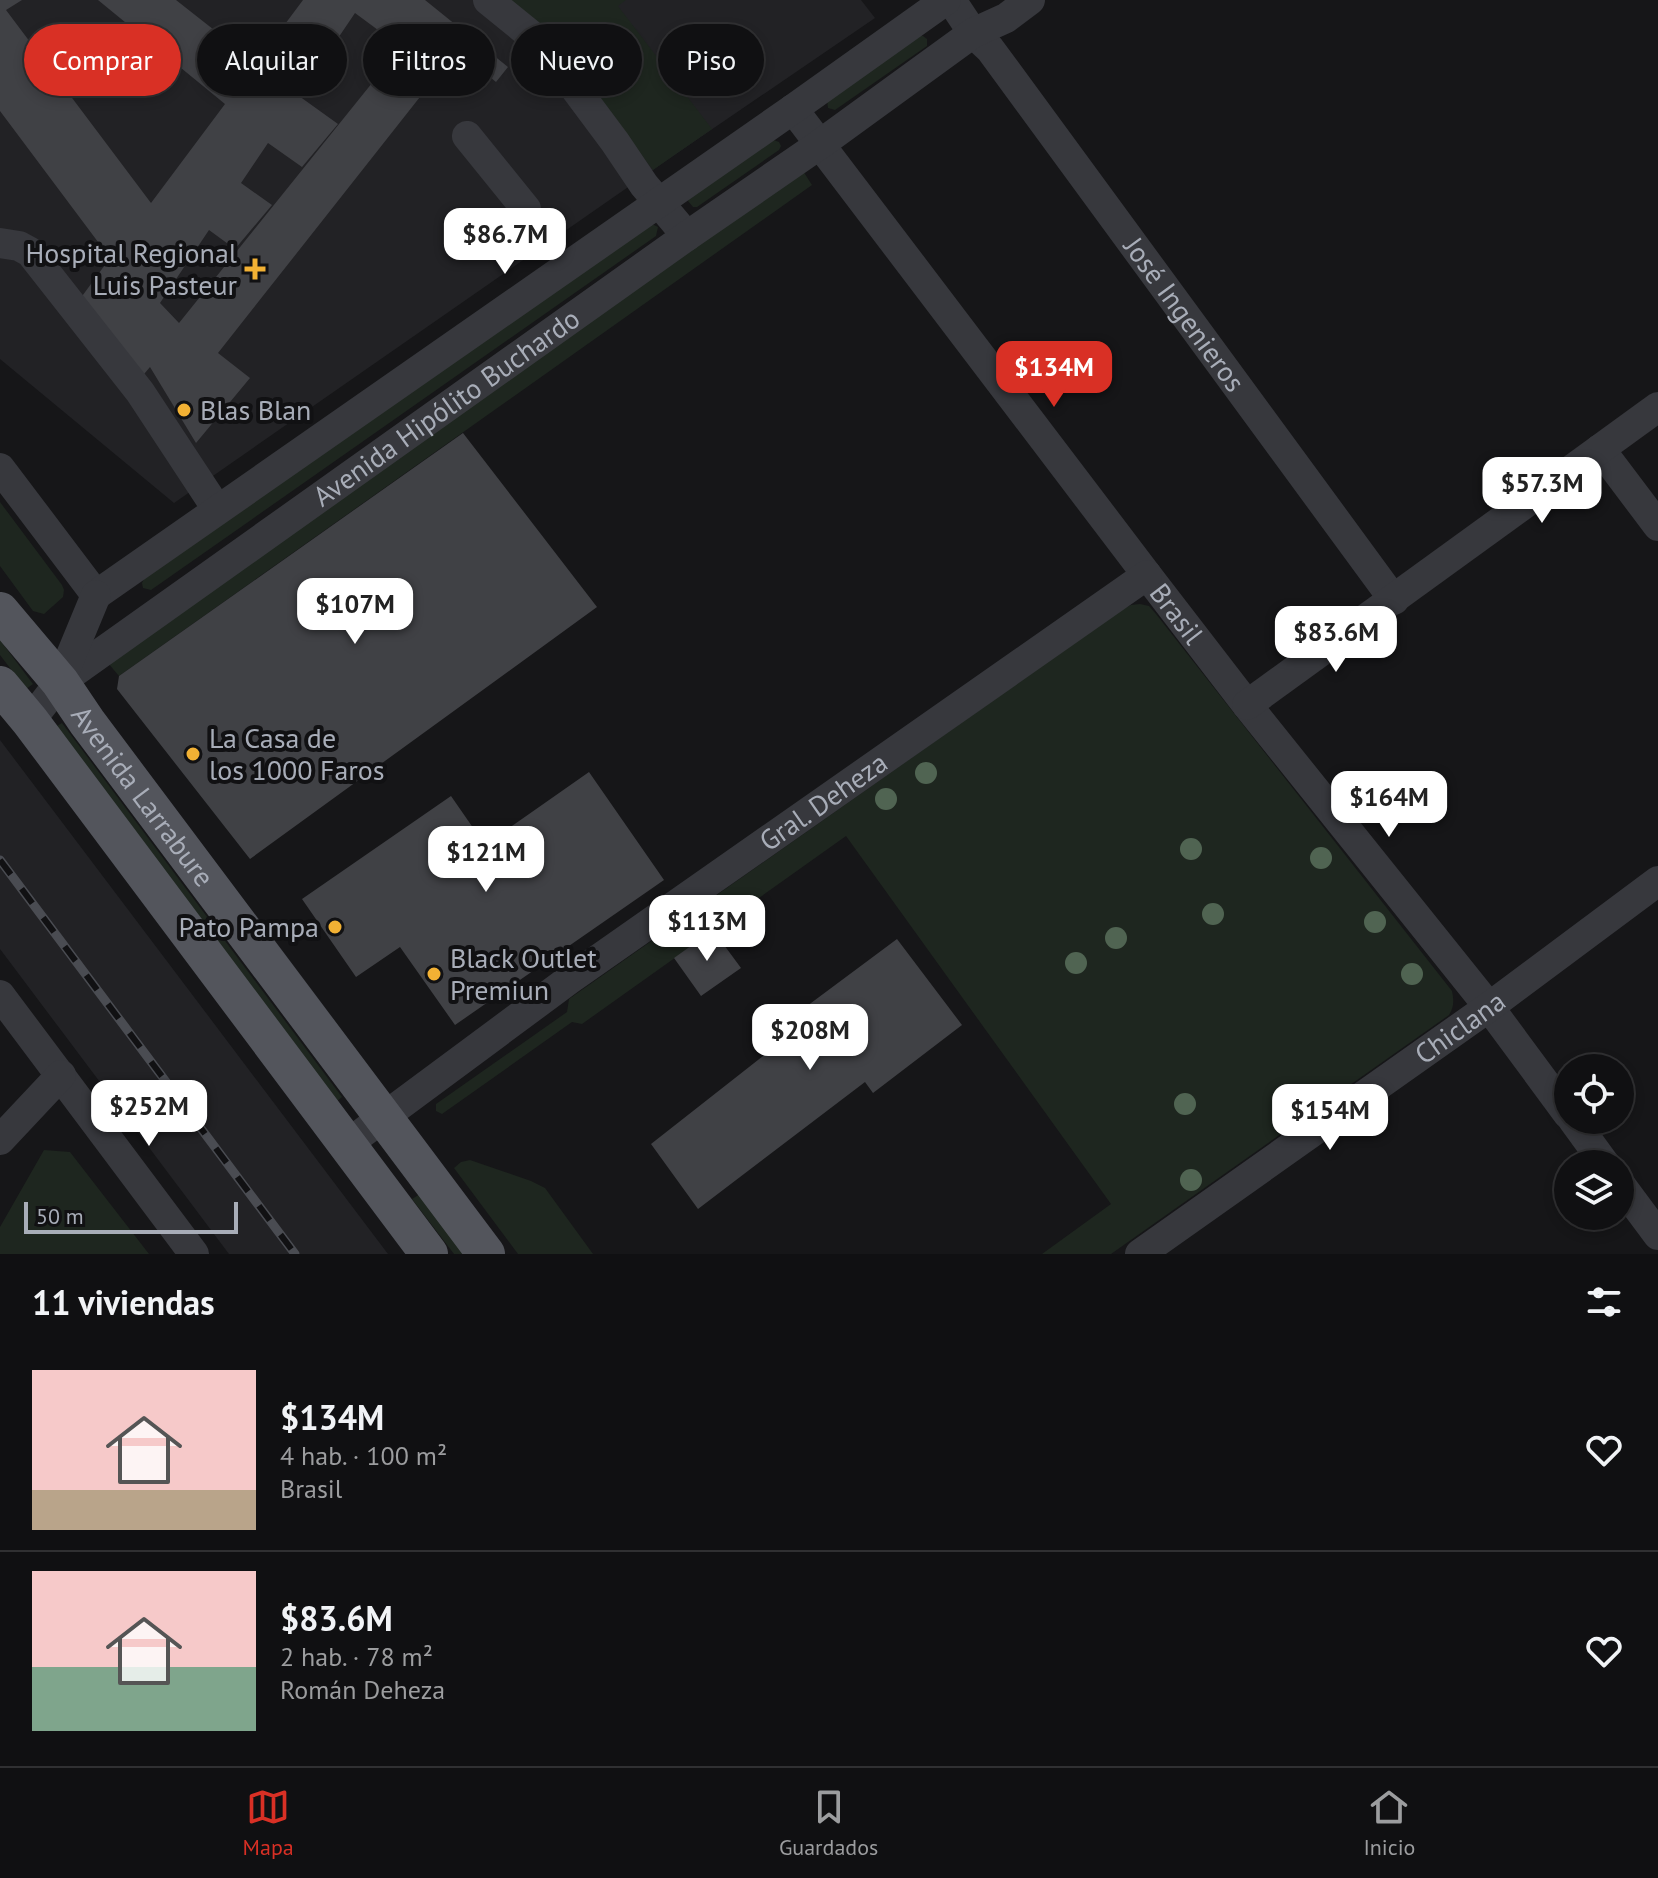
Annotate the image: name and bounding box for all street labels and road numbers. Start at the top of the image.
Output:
street label: José Ingenieros [1115,229,1254,399]
street label: Avenida Hipólito Buchardo [305,299,587,514]
street label: Brasil [1142,575,1212,651]
street label: Avenida Larrabure [63,698,223,894]
street label: Gral. Deheza [752,744,894,859]
street label: Chiclana [1407,982,1512,1072]

